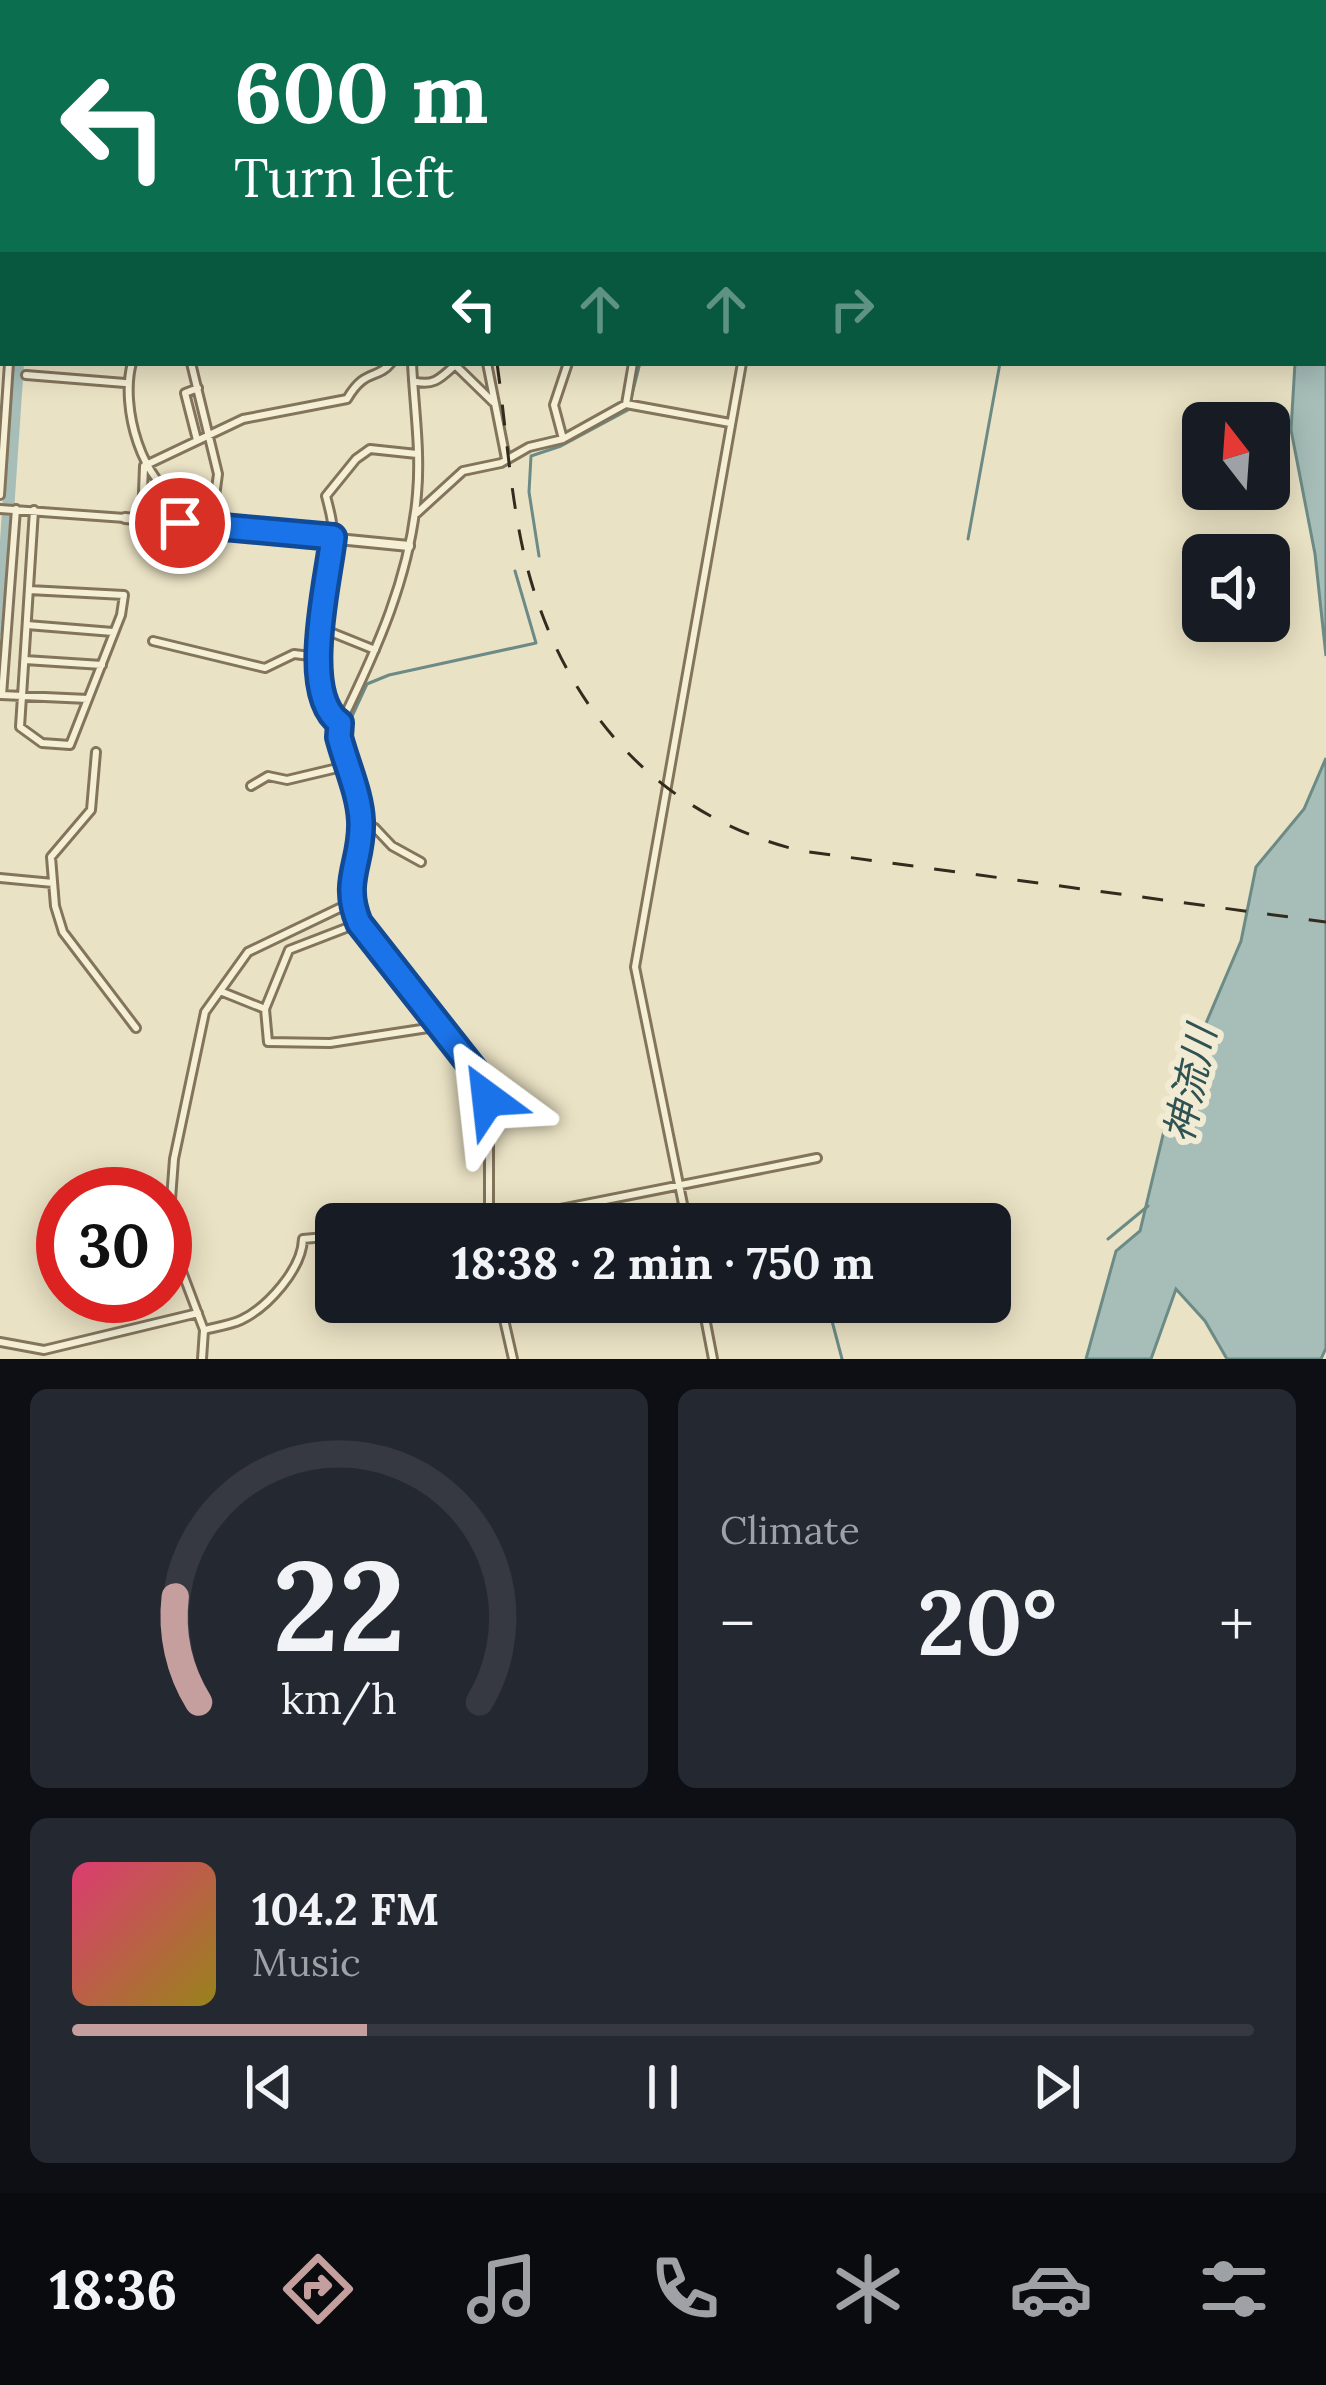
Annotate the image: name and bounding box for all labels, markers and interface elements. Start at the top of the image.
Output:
text: 600 m [234,38,489,146]
icon: left [36,48,192,204]
text: Turn left [234,143,454,212]
icon: left [441,276,507,342]
icon: ahead [567,276,633,342]
icon: ahead [693,276,759,342]
icon: right [819,276,885,342]
north arrow [1182,402,1290,510]
map controls [1182,402,1290,642]
pin [129,472,231,574]
icon: arrive [147,490,213,556]
button: sound [1182,534,1290,642]
water label: 神流川 [1153,1018,1227,1146]
position arrow [425,1036,551,1162]
speed limit sign: 30 [36,1167,192,1323]
text: 18:38 · 2 min · 750 m [452,1234,874,1291]
text: Climate [720,1505,860,1555]
text: 22 [272,1525,406,1685]
text: 20° [917,1564,1057,1680]
text: − [720,1581,755,1665]
text: + [1219,1581,1254,1665]
text: km/h [281,1670,397,1725]
text: 104.2 FM [252,1880,439,1937]
text: Music [252,1937,361,1987]
icon: previous [236,2054,302,2120]
icon: pause [630,2054,696,2120]
icon: next [1024,2054,1090,2120]
icon: directions [276,2247,360,2331]
icon: music [460,2247,544,2331]
icon: phone [643,2247,727,2331]
icon: climate [826,2247,910,2331]
icon: car [1009,2247,1093,2331]
icon: filters [1192,2247,1276,2331]
text: 18:36 [50,2255,177,2324]

